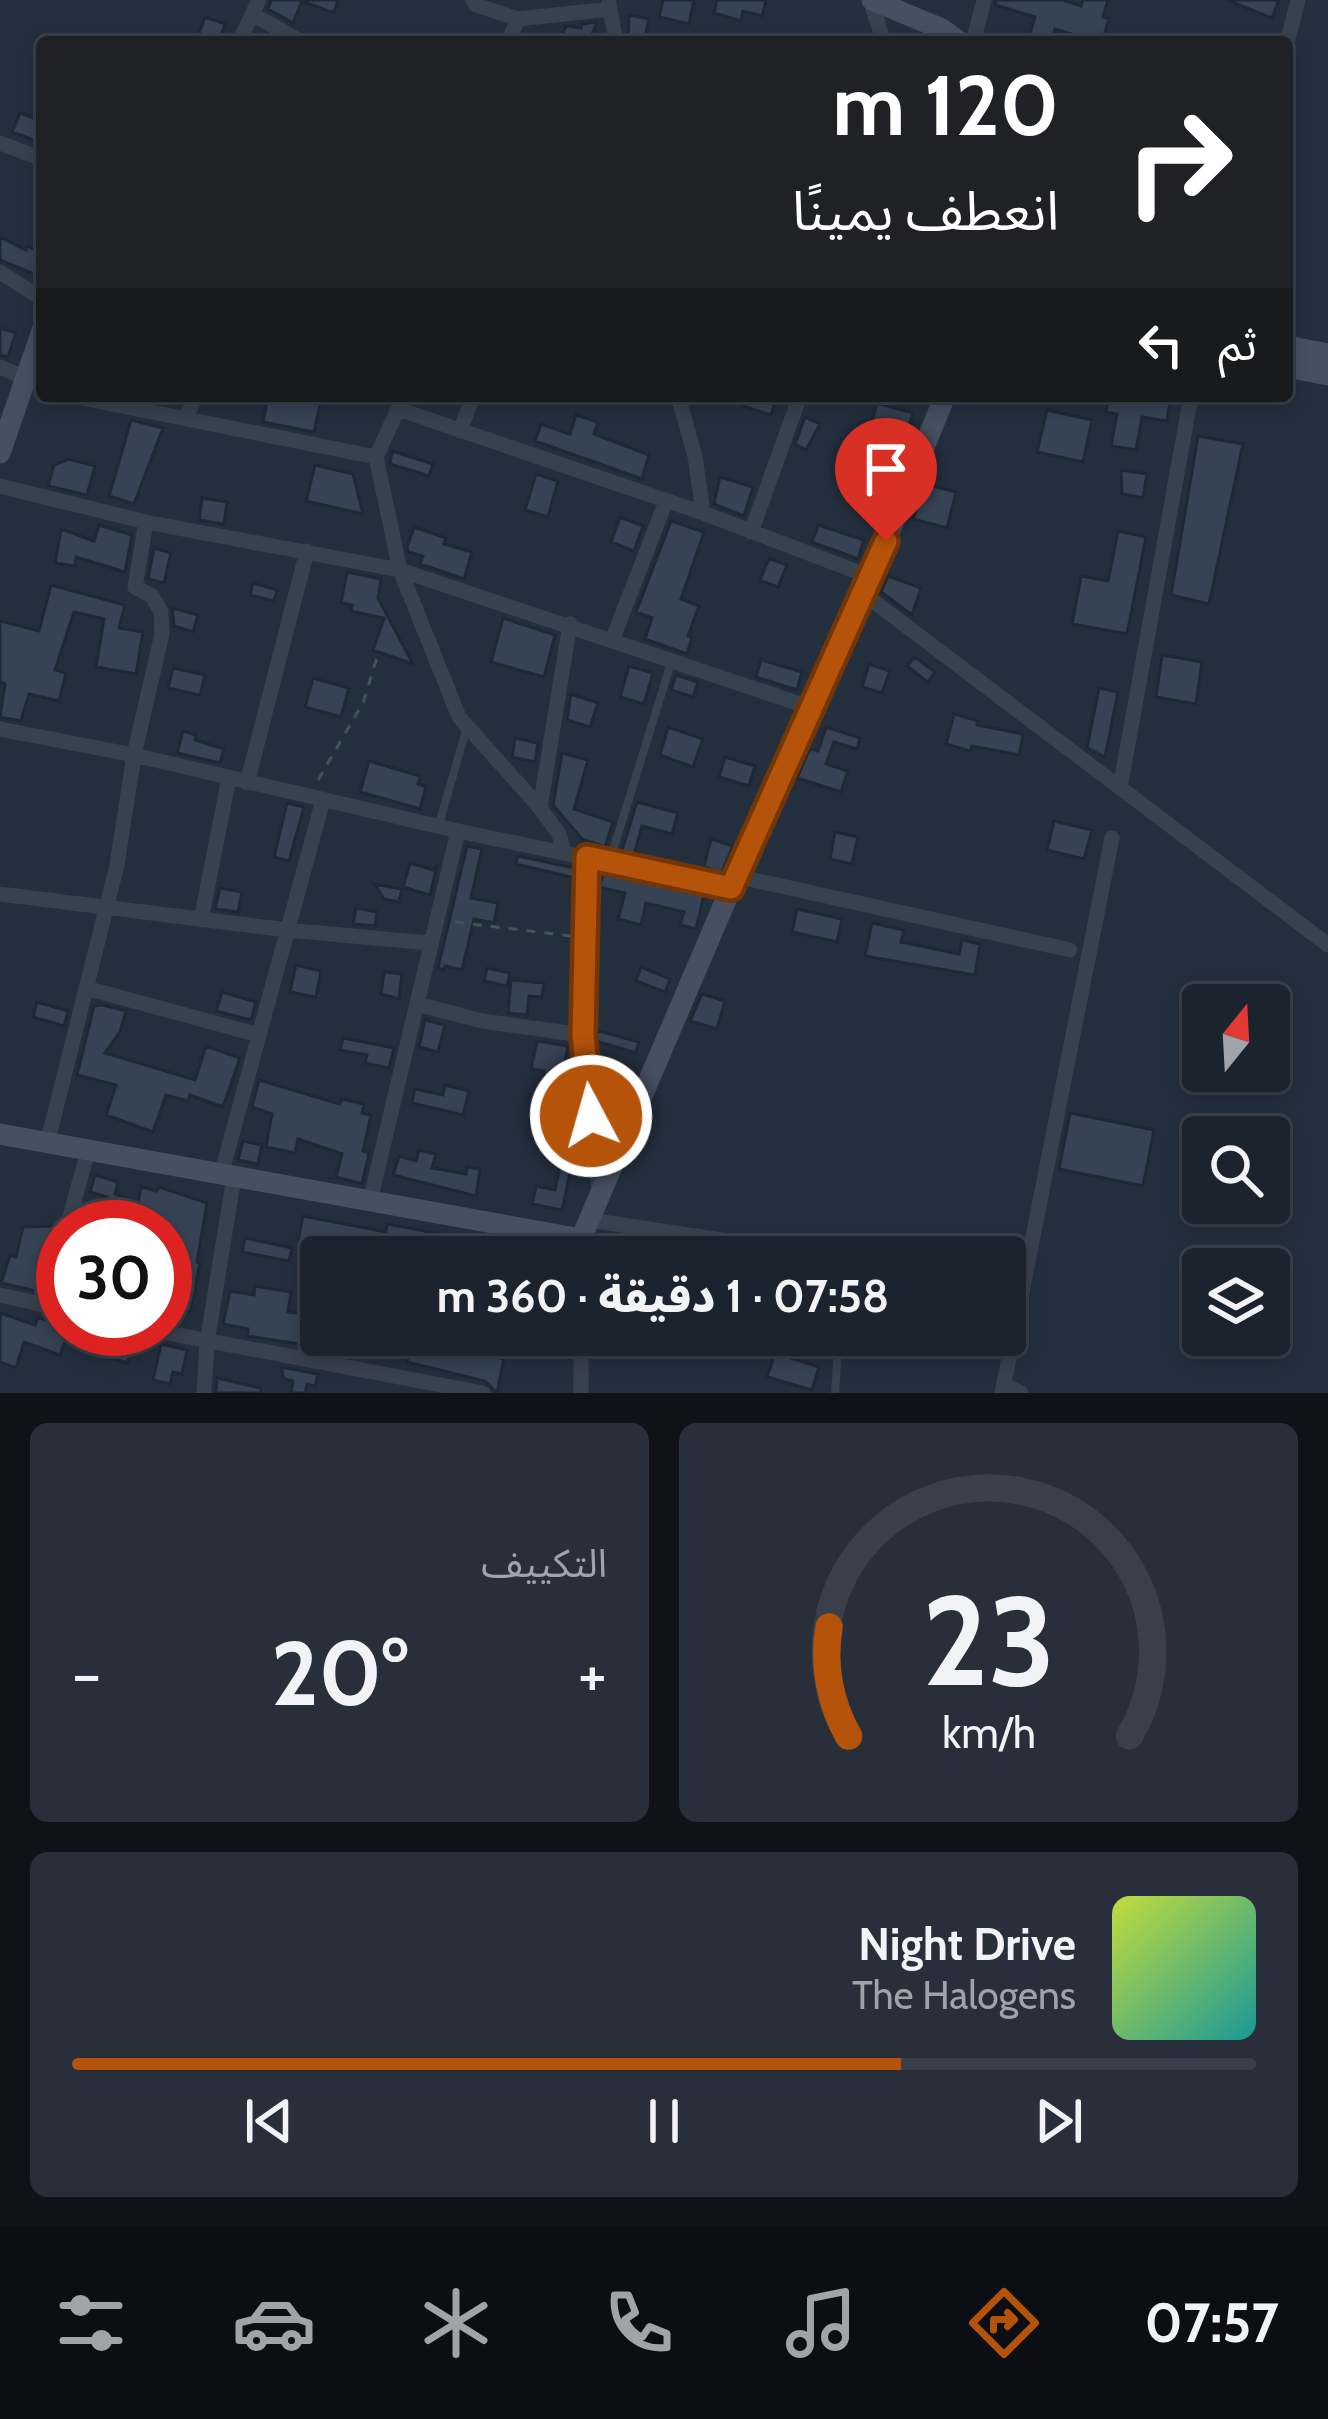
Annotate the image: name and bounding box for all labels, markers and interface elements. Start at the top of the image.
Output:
text: 120 m [832,54,1059,156]
icon: right [1101,84,1257,240]
text: انعطف يمينًا [792,178,1059,244]
icon: left [1128,312,1194,378]
text: ثم [1218,317,1257,371]
pin [835,418,937,541]
icon: arrive [853,436,919,502]
north arrow [1182,984,1290,1092]
map controls [1182,984,1290,1356]
position arrow [528,1053,654,1179]
button: search [1182,1116,1290,1224]
speed limit sign: 30 [36,1200,192,1356]
button: layers [1182,1248,1290,1356]
text: 07:58 · 1 دقيقة · 360 m [437,1269,889,1323]
text: التكييف [481,1539,607,1587]
text: 23 [922,1565,1055,1716]
text: 20° [271,1618,408,1728]
text: − [72,1633,101,1714]
text: + [578,1633,607,1714]
text: km/h [942,1706,1035,1758]
text: Night Drive [858,1917,1076,1971]
text: The Halogens [852,1971,1076,2019]
icon: previous [236,2088,302,2154]
icon: pause [631,2088,697,2154]
icon: next [1026,2088,1092,2154]
icon: filters [49,2281,133,2365]
icon: car [232,2281,316,2365]
icon: climate [414,2281,498,2365]
icon: phone [597,2281,681,2365]
icon: music [779,2281,863,2365]
icon: directions [962,2281,1046,2365]
text: 07:57 [1145,2290,1279,2356]

